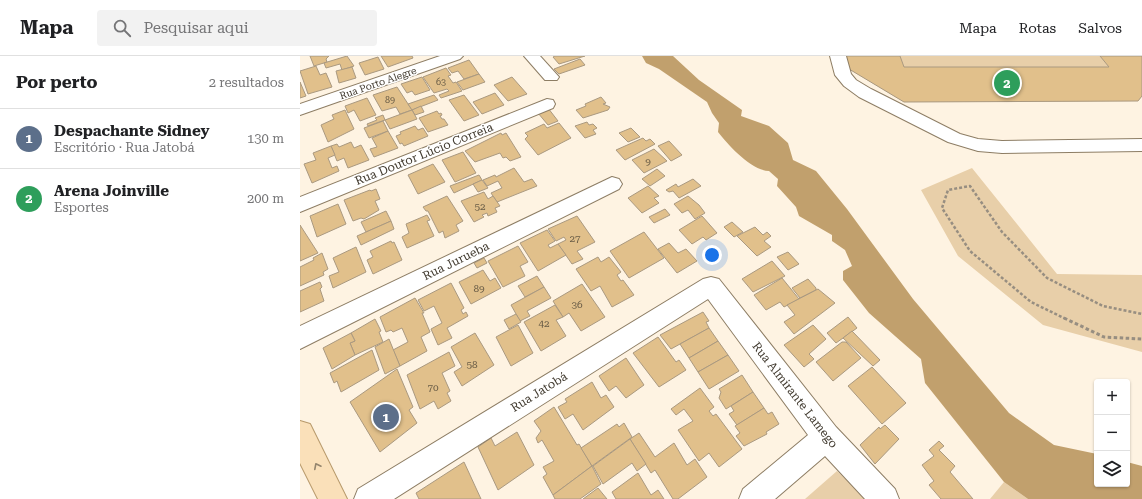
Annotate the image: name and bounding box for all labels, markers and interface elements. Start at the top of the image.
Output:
search box [97,10,377,46]
text: Mapa [20,16,73,39]
icon: search [111,17,133,39]
text: Pesquisar aqui [143,19,249,37]
text: Mapa [959,20,997,36]
text: Rotas [1019,20,1056,36]
text: Salvos [1078,20,1122,36]
street label: Rua Porto Alegre [338,64,418,101]
pin: 2 [994,68,1020,98]
text: Por perto [16,72,97,92]
text: 2 resultados [209,75,284,90]
house number: 63 [436,77,446,87]
house number: 89 [385,95,395,105]
street label: Rua Doutor Lúcio Correia [353,120,495,188]
text: Despachante Sidney [54,122,209,140]
text: 1 [25,131,33,146]
text: 130 m [247,131,284,146]
text: Escritório · Rua Jatobá [54,140,195,155]
house number: 9 [645,156,651,167]
text: Arena Joinville [54,182,169,200]
text: 2 [25,191,33,206]
text: 200 m [247,191,284,206]
text: Esportes [54,200,109,215]
house number: 52 [474,201,486,212]
house number: 27 [569,233,581,244]
street label: Rua Jurueba [420,239,492,283]
your location [702,245,722,265]
house number: 89 [473,283,485,294]
house number: 36 [571,299,583,310]
house number: 42 [538,318,550,329]
street label: Rua Almirante Lamego [749,339,841,451]
house number: 58 [466,359,478,370]
street label: Rua Jatobá [508,369,570,415]
map controls [1094,379,1130,487]
button: + [1094,379,1130,415]
house number: 70 [427,382,439,393]
pin: 1 [373,402,399,432]
button: − [1094,415,1130,451]
button: layers [1094,451,1130,487]
one-way arrow [314,463,321,471]

